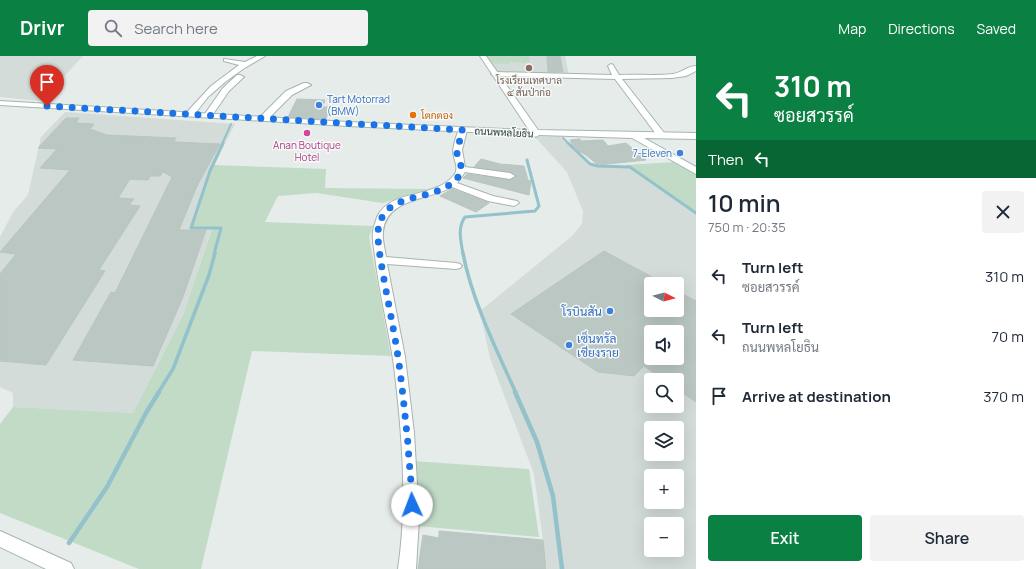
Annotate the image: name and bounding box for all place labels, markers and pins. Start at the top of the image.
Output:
marker: โรงเรียนเทศบาล ๔ สันป่าก่อ [524,63,534,73]
pin [30,65,64,106]
place label: โรงเรียนเทศบาล ๔ สันป่าก่อ [495,73,562,99]
place label: Tart Motorrad (BMW) [327,92,390,118]
marker: Tart Motorrad (BMW) [314,100,324,110]
place label: โตกตอง [420,108,453,122]
marker: โตกตอง [408,110,418,120]
marker: Anan Boutique Hotel [302,128,312,138]
place label: Anan Boutique Hotel [273,138,341,164]
place label: 7-Eleven [633,146,672,160]
marker: 7-Eleven [675,148,685,158]
place label: โรบินสัน [561,303,602,320]
marker: โรบินสัน [605,306,615,316]
place label: เซ็นทรัล เชียงราย [577,330,619,361]
marker: เซ็นทรัล เชียงราย [564,340,574,350]

